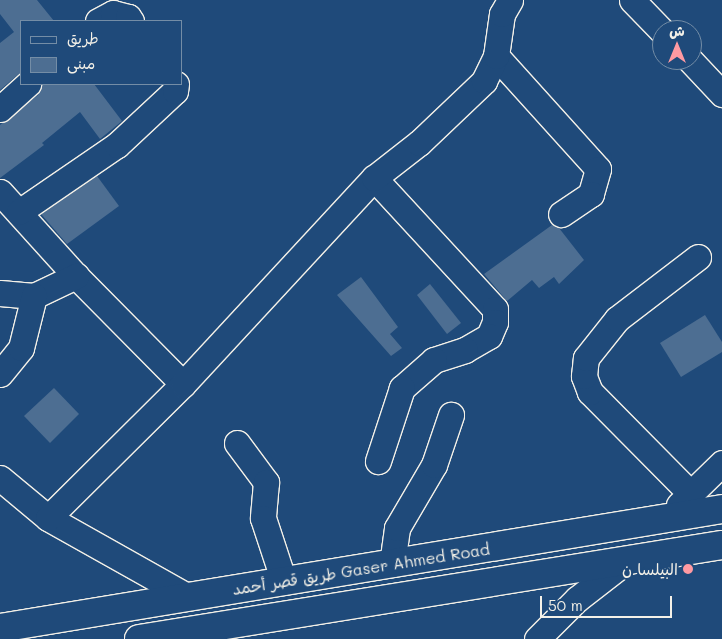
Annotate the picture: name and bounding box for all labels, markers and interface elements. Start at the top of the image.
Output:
legend [20,20,182,85]
north arrow [652,20,702,70]
text: ش [669,21,685,40]
text: طريق [67,28,99,48]
text: مبنى [67,53,95,73]
street label: طريق قصر أحمد Gaser Ahmed Road [231,539,491,599]
place label: البيلسا ن [622,559,678,579]
marker: البيلسا ن [682,563,694,575]
scale bar [542,586,674,618]
text: 50 m [548,595,583,615]

